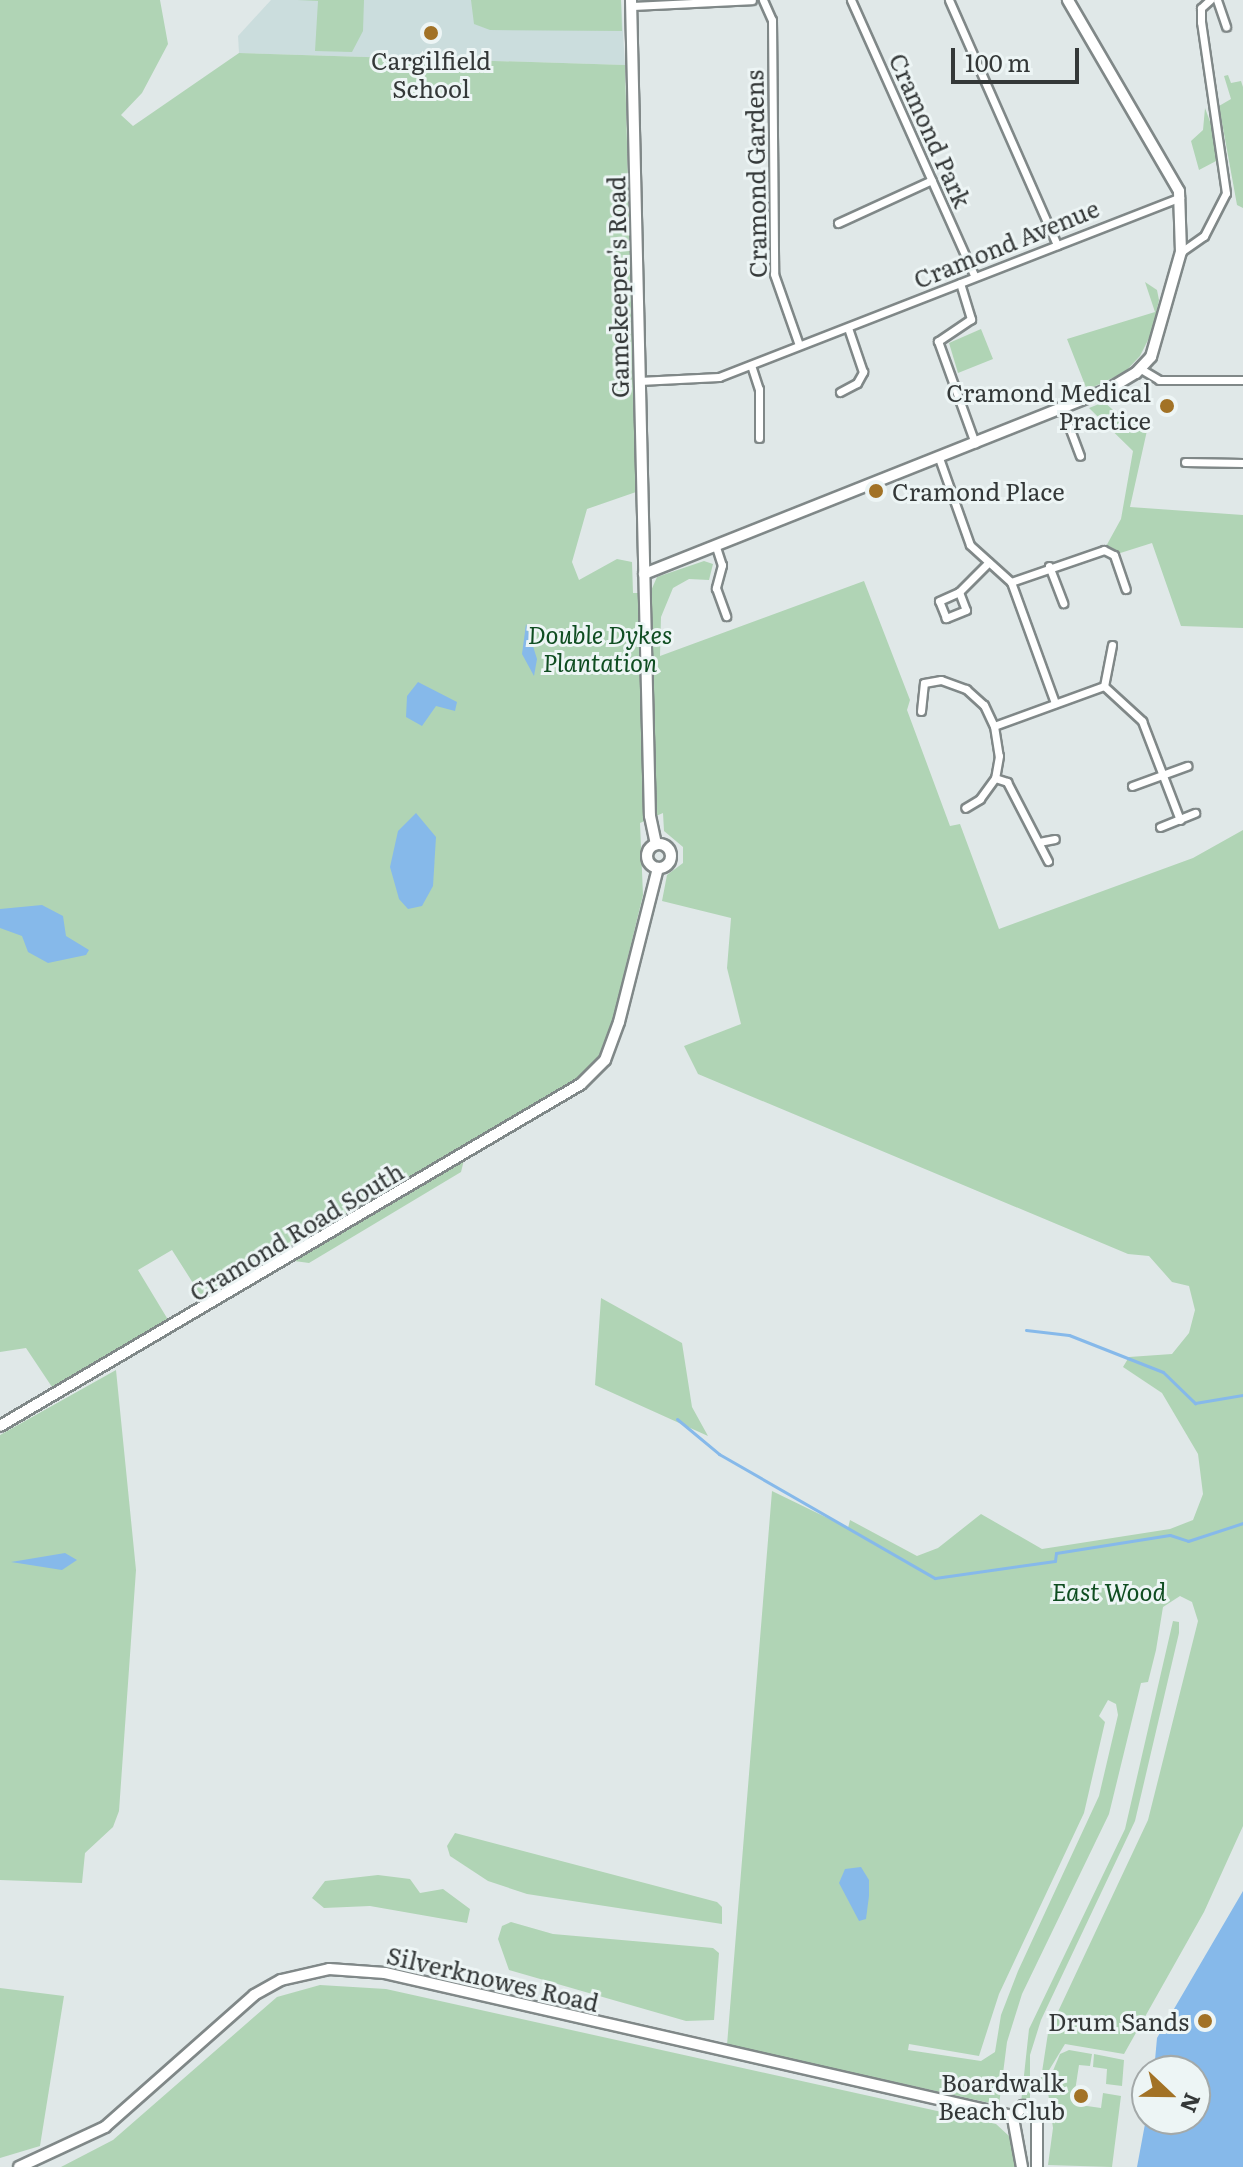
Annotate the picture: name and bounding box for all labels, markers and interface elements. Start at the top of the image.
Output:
marker: Cargilfield School [422,24,440,42]
scale bar [955,32,1083,82]
text: 100 m [965,44,1031,79]
place label: Cargilfield School [371,46,491,102]
street label: Cramond Park [884,48,978,212]
street label: Cramond Gardens [739,70,771,278]
street label: Gamekeeper's Road [601,176,633,398]
street label: Cramond Avenue [909,193,1103,293]
place label: Cramond Medical Practice [946,378,1151,434]
marker: Cramond Medical Practice [1158,397,1176,415]
place label: Cramond Place [892,477,1065,505]
marker: Cramond Place [867,482,885,500]
park label: Double Dykes Plantation [528,620,672,676]
street label: Cramond Road South [184,1156,408,1306]
park label: East Wood [1052,1577,1166,1605]
street label: Silverknowes Road [384,1940,602,2016]
place label: Drum Sands [1048,2007,1189,2035]
marker: Drum Sands [1196,2012,1214,2030]
north arrow [1131,2055,1211,2135]
place label: Boardwalk Beach Club [938,2068,1065,2124]
marker: Boardwalk Beach Club [1072,2087,1090,2105]
text: N [1173,2089,1211,2118]

